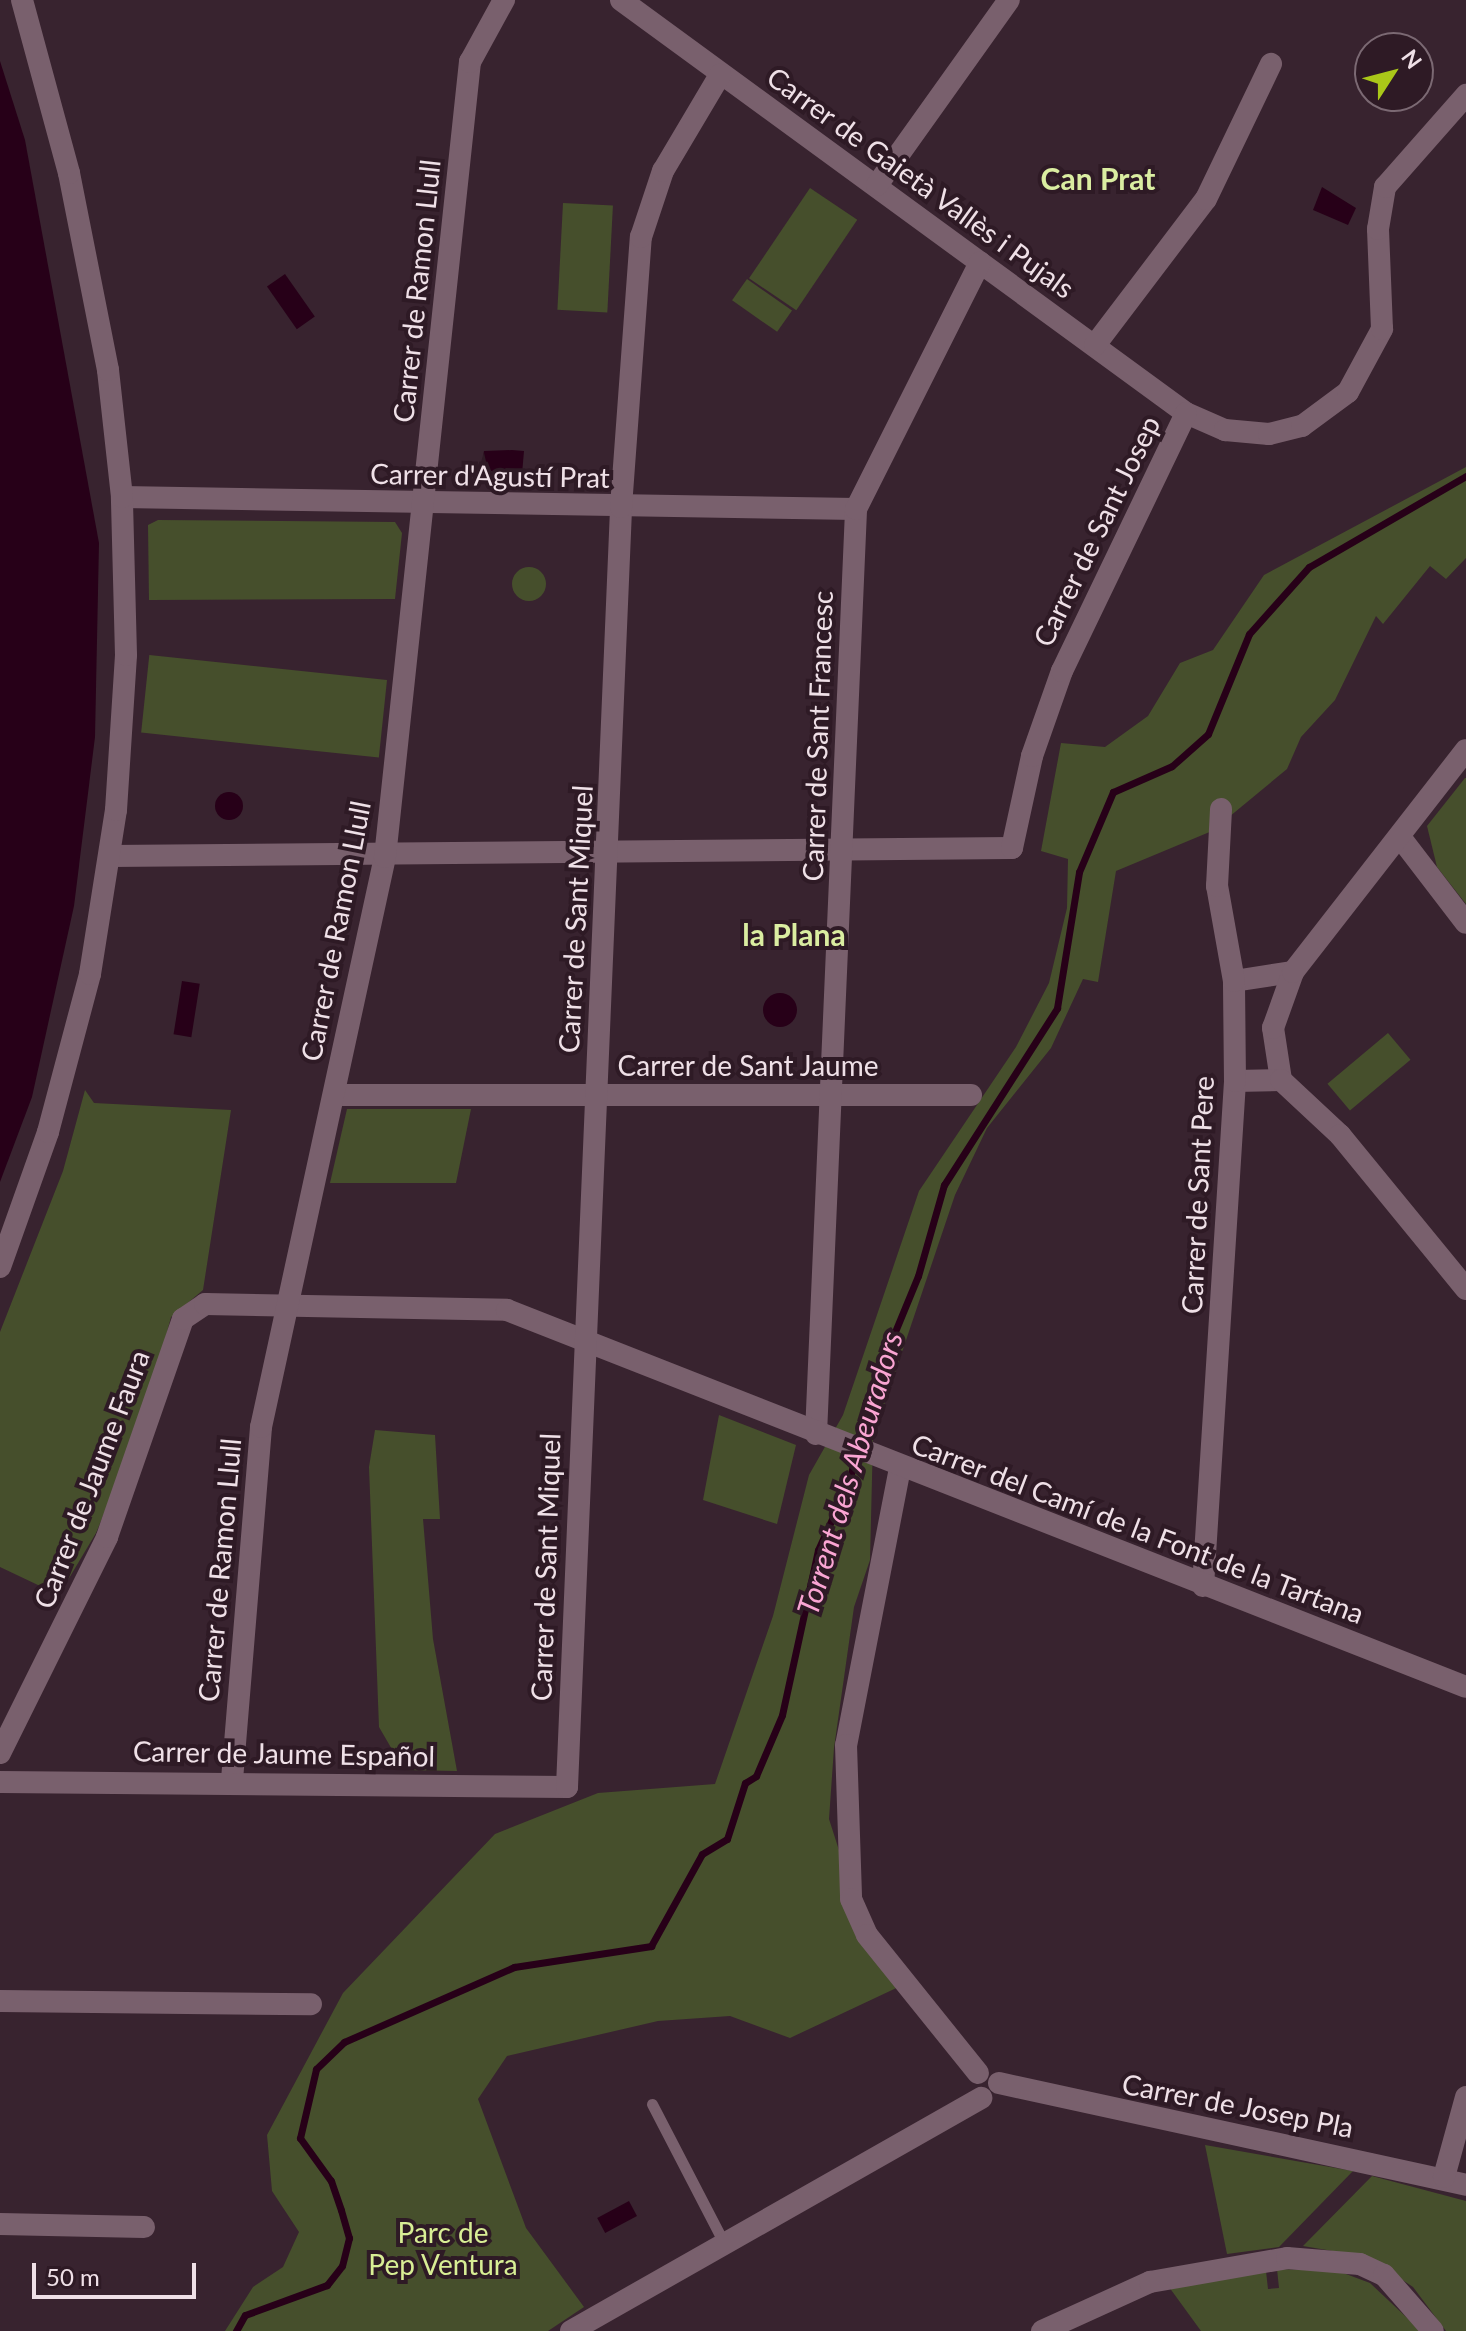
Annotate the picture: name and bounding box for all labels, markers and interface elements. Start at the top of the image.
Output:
north arrow [1354,32,1434,112]
text: N [1396,44,1428,74]
street label: Carrer de Gaietà Vallès i Pujals [760,59,1082,305]
street label: Carrer de Ramon Llull [385,157,447,425]
district label: Can Prat [1041,160,1155,196]
street label: Carrer de Sant Josep [1025,410,1167,652]
street label: Carrer d'Agustí Prat [370,456,610,494]
street label: Carrer de Sant Francesc [795,590,839,882]
street label: Carrer de Sant Miquel [551,784,599,1054]
street label: Carrer de Ramon Llull [293,798,377,1064]
district label: la Plana [742,916,846,952]
street label: Carrer de Sant Jaume [617,1048,879,1082]
street label: Carrer de Sant Pere [1174,1075,1220,1315]
water label: Torrent dels Abeuradors [789,1326,909,1620]
street label: Carrer de Jaume Faura [26,1345,156,1613]
street label: Carrer del Camí de la Font de la Tartana [906,1426,1370,1630]
street label: Carrer de Sant Miquel [524,1432,566,1702]
street label: Carrer de Ramon Llull [191,1437,247,1703]
street label: Carrer de Jaume Español [132,1734,436,1772]
street label: Carrer de Josep Pla [1119,2066,1357,2144]
park label: Parc de Pep Ventura [368,2215,518,2281]
scale bar [36,2247,200,2297]
text: 50 m [46,2262,100,2291]

